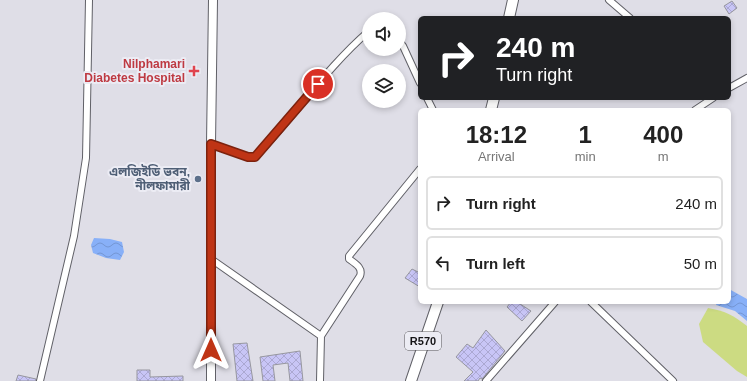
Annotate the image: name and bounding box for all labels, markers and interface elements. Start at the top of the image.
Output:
map controls [362,12,406,108]
button: sound [362,12,406,56]
icon: right [430,32,482,84]
text: 240 m [496,32,575,63]
place label: Nilphamari Diabetes Hospital [84,57,185,85]
button: layers [362,64,406,108]
marker: Nilphamari Diabetes Hospital [188,65,200,77]
text: Turn right [496,65,572,85]
pin [301,67,335,101]
icon: arrive [307,73,329,95]
text: 18:12 [466,121,527,148]
text: 1 [578,121,592,148]
text: 400 [643,121,683,148]
text: Arrival [478,149,515,164]
text: min [575,149,596,164]
text: m [658,149,669,164]
place label: এলজিইডি ভবন, নীলফামারী [109,164,191,193]
marker: এলজিইডি ভবন, নীলফামারী [193,174,203,184]
icon: right [432,192,454,214]
text: Turn right [466,195,536,212]
text: 240 m [675,195,717,212]
icon: left [432,252,454,274]
text: Turn left [466,255,525,272]
text: 50 m [684,255,717,272]
position arrow [190,329,232,371]
road number: R570 [405,332,441,350]

